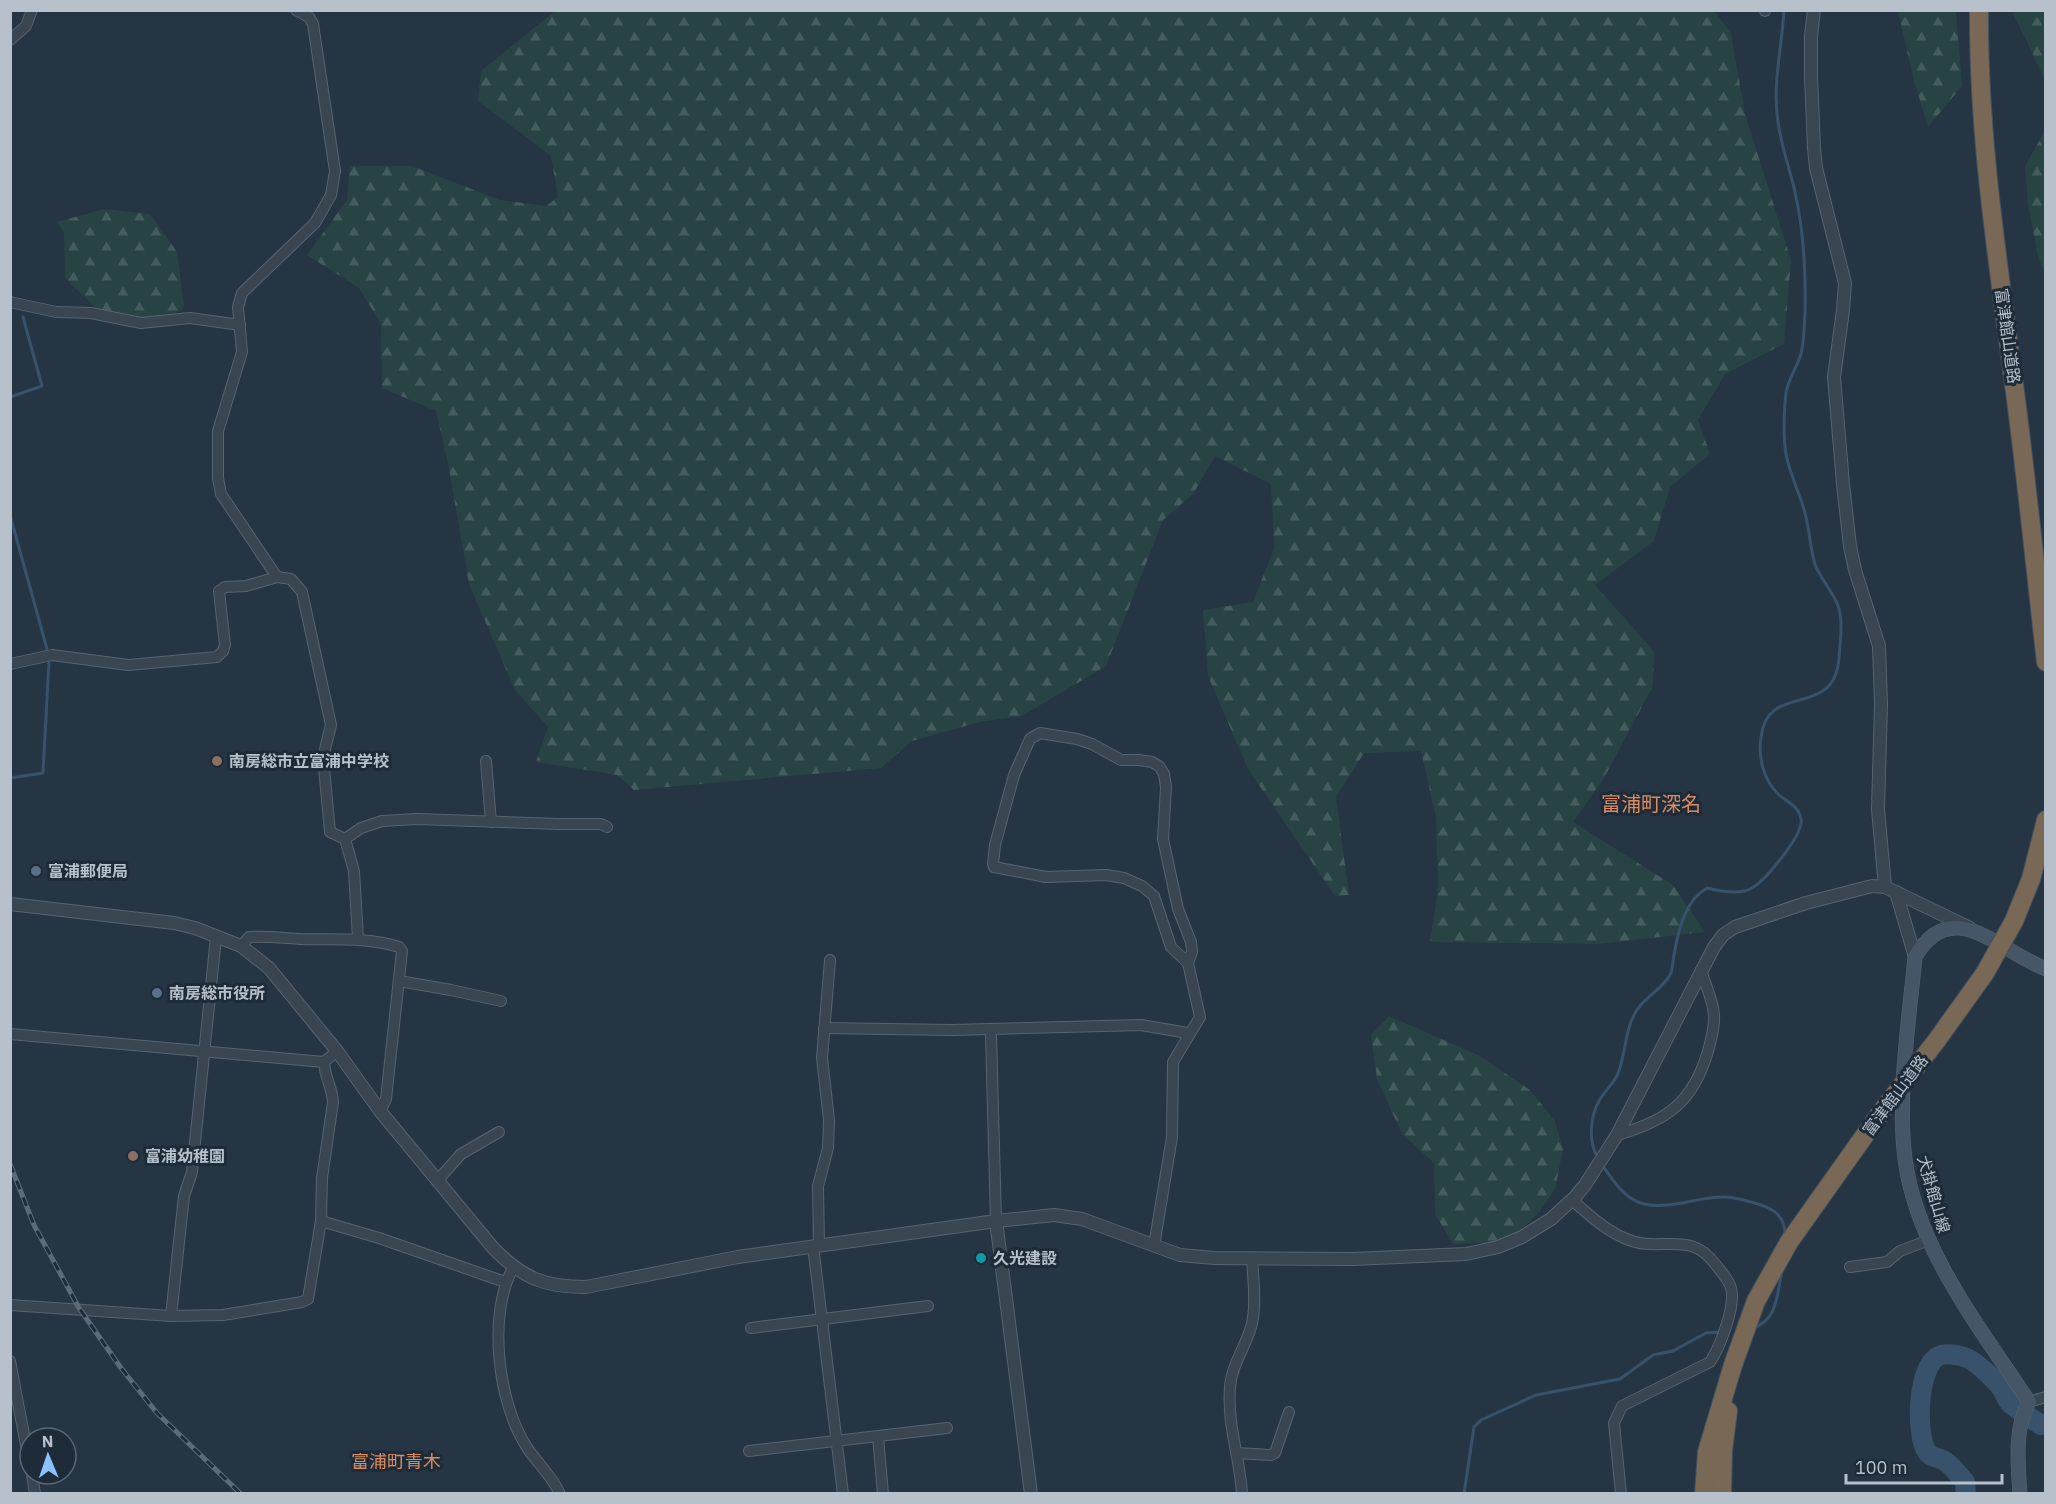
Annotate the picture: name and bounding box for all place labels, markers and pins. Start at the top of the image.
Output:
place label: 南房総市立富浦中学校 [229,751,389,771]
marker: 南房総市立富浦中学校 [210,754,224,768]
place label: 富浦郵便局 [48,861,128,881]
marker: 富浦郵便局 [29,864,43,878]
place label: 南房総市役所 [169,983,265,1003]
marker: 南房総市役所 [150,986,164,1000]
place label: 富浦幼稚園 [145,1146,225,1166]
marker: 富浦幼稚園 [126,1149,140,1163]
place label: 久光建設 [993,1248,1057,1268]
marker: 久光建設 [974,1251,988,1265]

